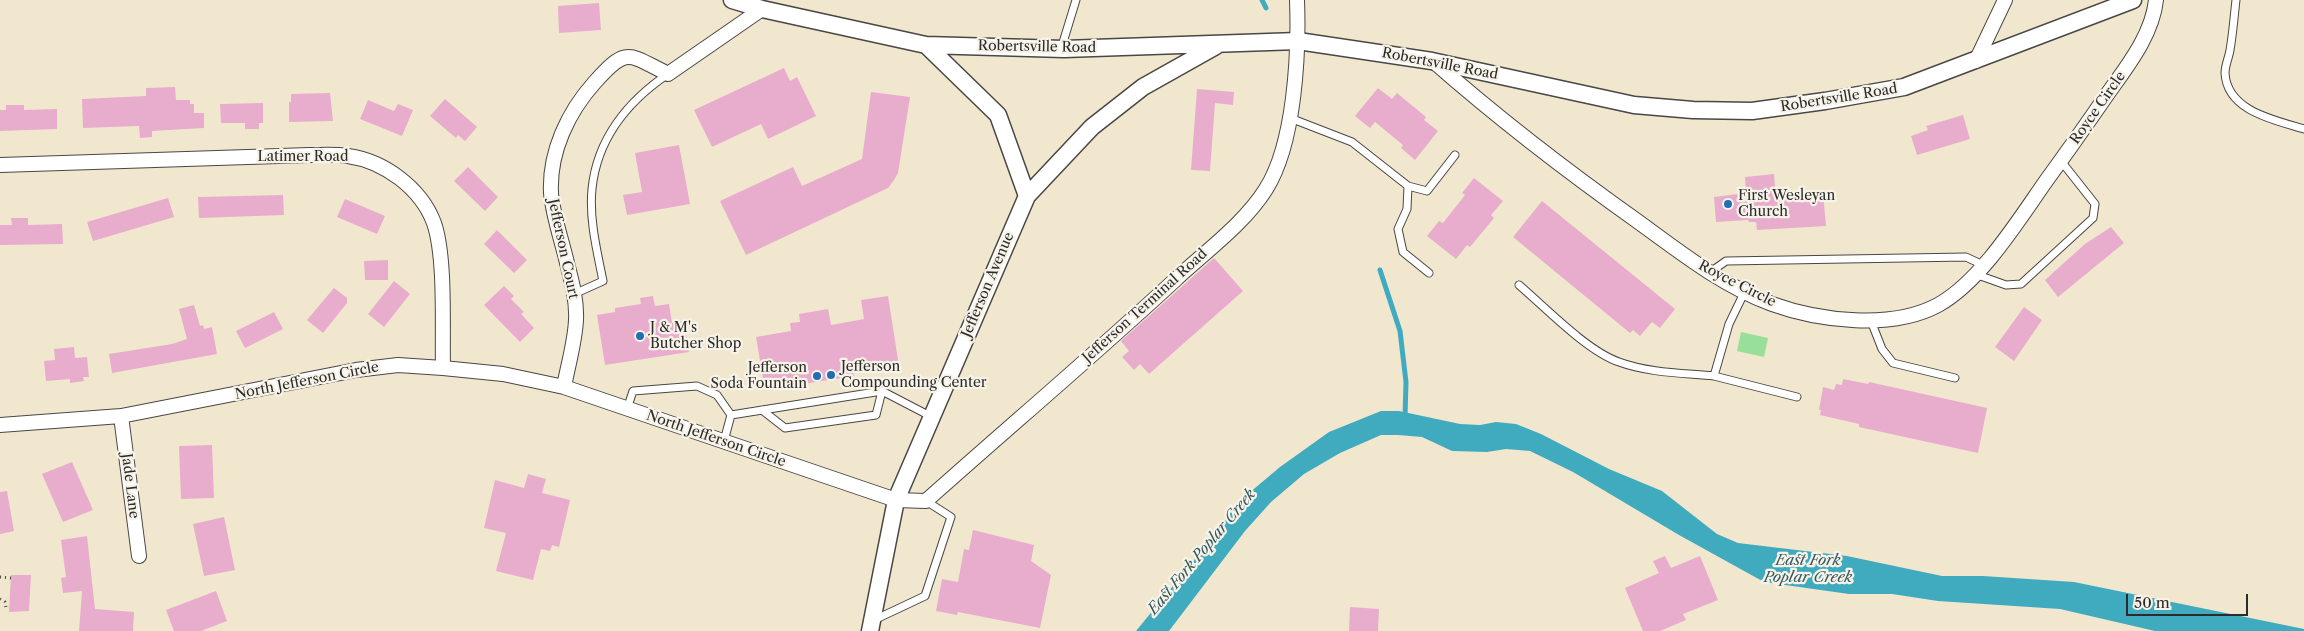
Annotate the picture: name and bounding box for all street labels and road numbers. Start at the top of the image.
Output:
street label: Robertsville Road [978,38,1096,56]
street label: Robertsville Road [1380,44,1500,84]
street label: Royce Circle [2067,68,2129,148]
street label: Robertsville Road [1779,80,1899,116]
street label: Latimer Road [258,149,348,165]
street label: Jefferson Court [544,197,582,301]
street label: Jefferson Avenue [958,230,1018,340]
street label: Jefferson Terminal Road [1079,246,1211,366]
street label: Royce Circle [1695,257,1779,311]
street label: North Jefferson Circle [234,359,380,403]
street label: North Jefferson Circle [644,407,788,471]
street label: Jade Lane [118,453,142,519]

